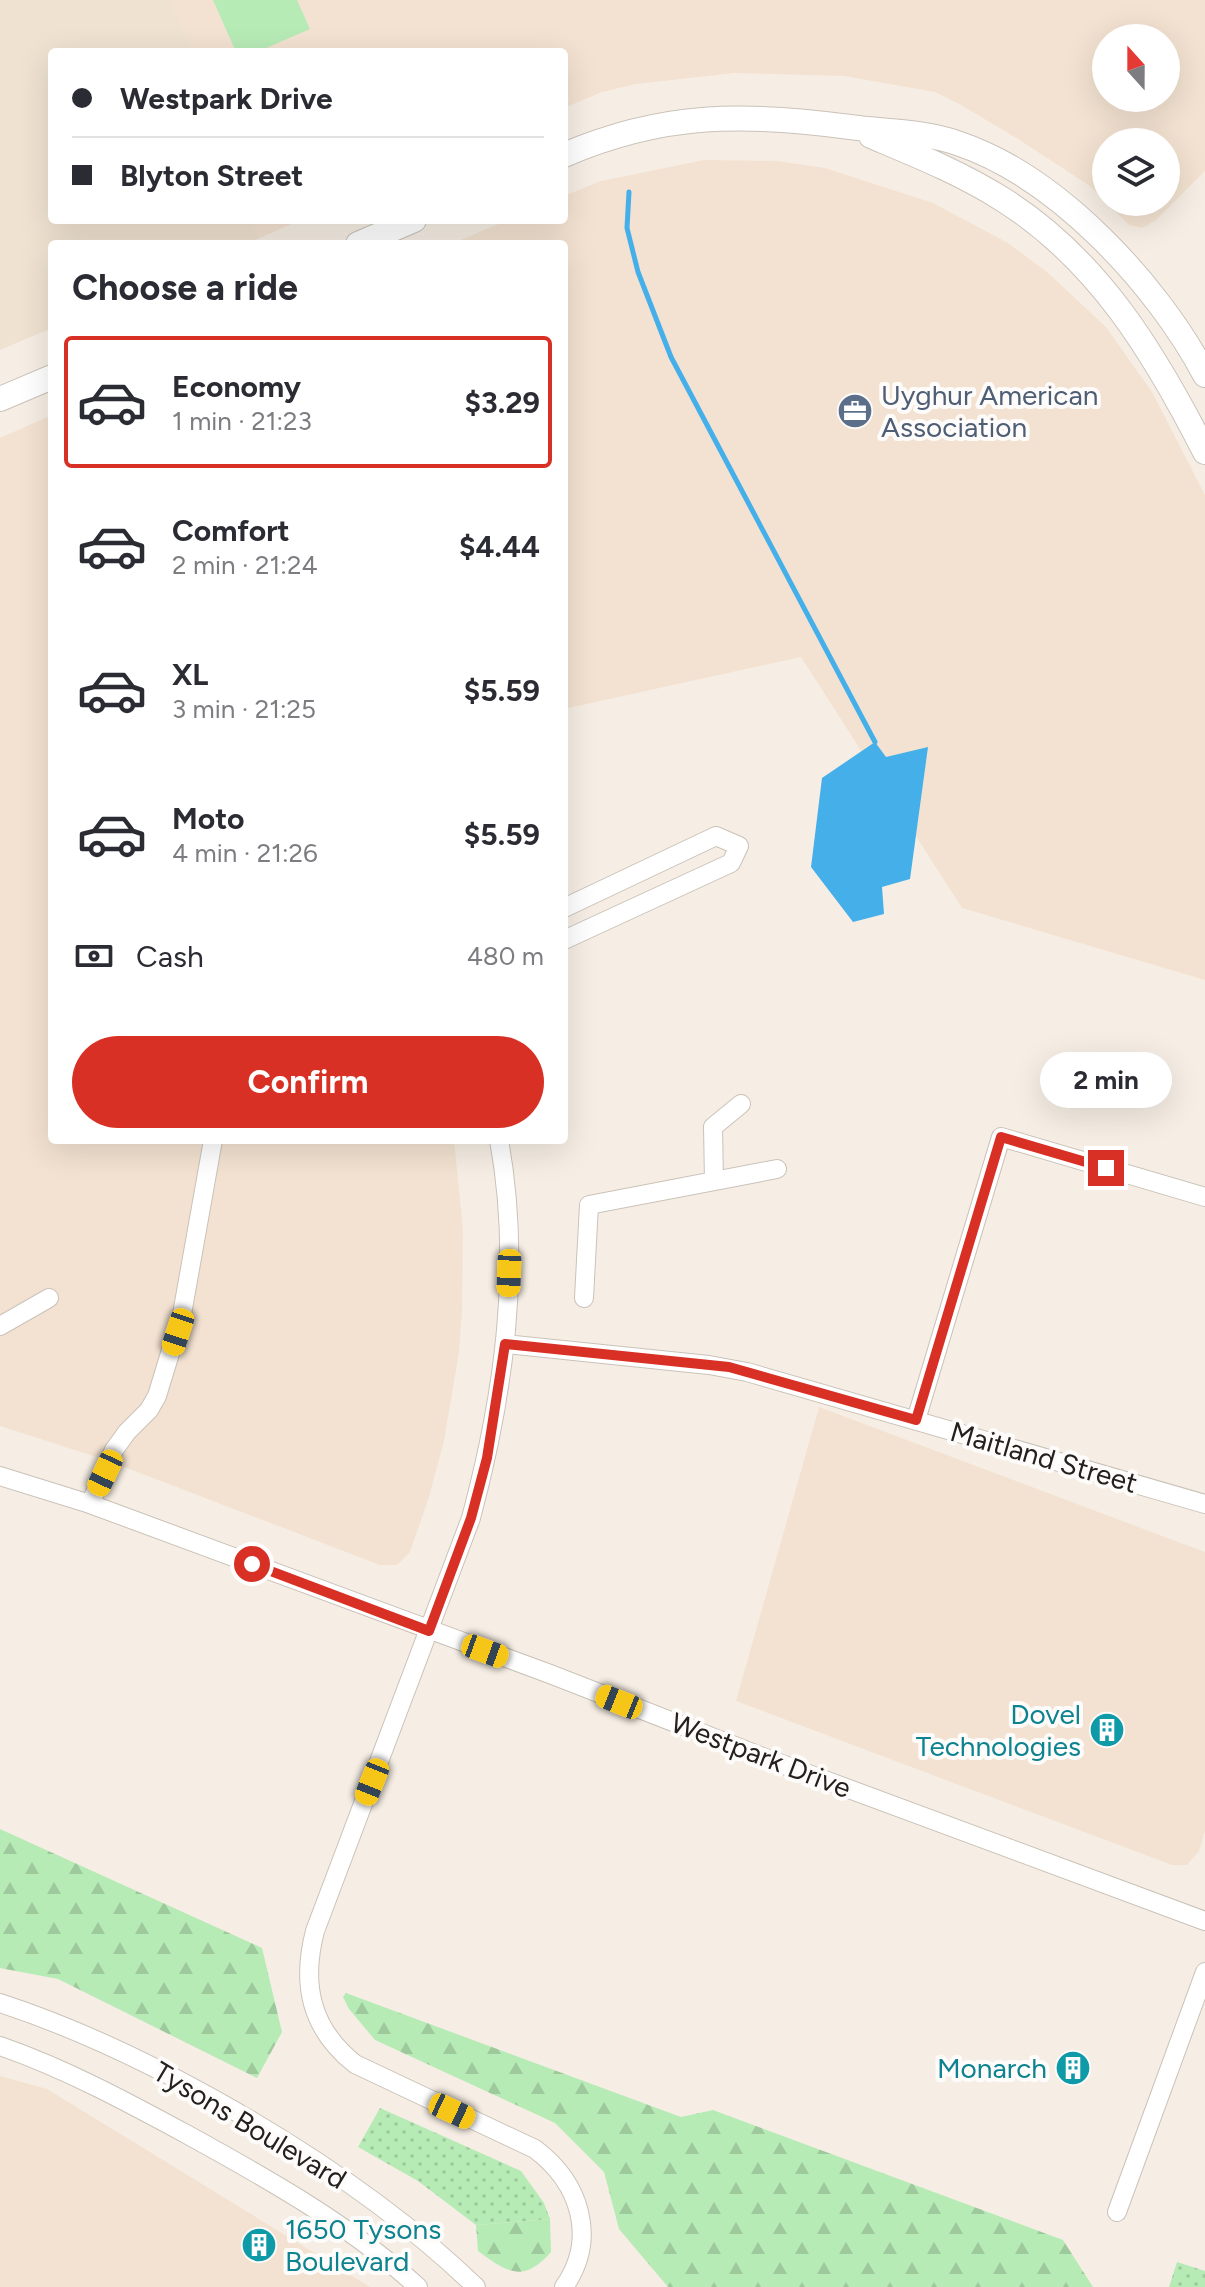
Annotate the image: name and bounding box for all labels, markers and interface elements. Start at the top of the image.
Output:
north arrow [1092,24,1180,112]
map controls [1092,24,1180,216]
text: Westpark Drive [120,80,333,117]
button: layers [1092,128,1180,216]
text: Blyton Street [120,157,303,194]
text: Choose a ride [72,266,298,309]
icon: car [76,366,148,438]
text: Economy [172,368,301,405]
place label: Uyghur American Association [881,378,1098,444]
text: $3.29 [464,384,540,421]
office icon: Uyghur American Association [836,392,874,430]
text: 1 min · 21:23 [172,405,312,437]
icon: car [76,510,148,582]
text: Comfort [172,512,290,549]
text: $4.44 [459,528,540,565]
text: 2 min · 21:24 [172,549,318,581]
icon: car [76,654,148,726]
text: XL [172,656,208,693]
text: $5.59 [464,672,540,709]
text: 3 min · 21:25 [172,693,316,725]
icon: car [76,798,148,870]
text: Moto [172,800,244,837]
text: $5.59 [464,816,540,853]
text: 4 min · 21:26 [172,837,318,869]
icon: cash [72,934,116,978]
text: Cash [136,938,204,975]
text: 480 m [467,940,544,972]
button: Confirm [72,1036,544,1128]
callout: 2 min [1040,1052,1172,1108]
text: 2 min [1073,1064,1139,1096]
route end [1088,1150,1124,1186]
car [496,1249,522,1297]
car [159,1305,197,1359]
street label: Maitland Street [947,1414,1141,1500]
car [84,1446,126,1500]
route start [234,1546,270,1582]
car [458,1632,512,1670]
car [592,1682,646,1722]
place label: Dovel Technologies [916,1697,1081,1763]
street label: Westpark Drive [666,1705,856,1805]
building icon: Dovel Technologies [1088,1711,1126,1749]
car [352,1755,392,1809]
building icon: Monarch [1054,2049,1092,2087]
place label: Monarch [937,2051,1047,2085]
street label: Tysons Boulevard [147,2054,353,2196]
car [425,2090,479,2132]
place label: 1650 Tysons Boulevard [285,2212,441,2278]
building icon: 1650 Tysons Boulevard [240,2226,278,2264]

